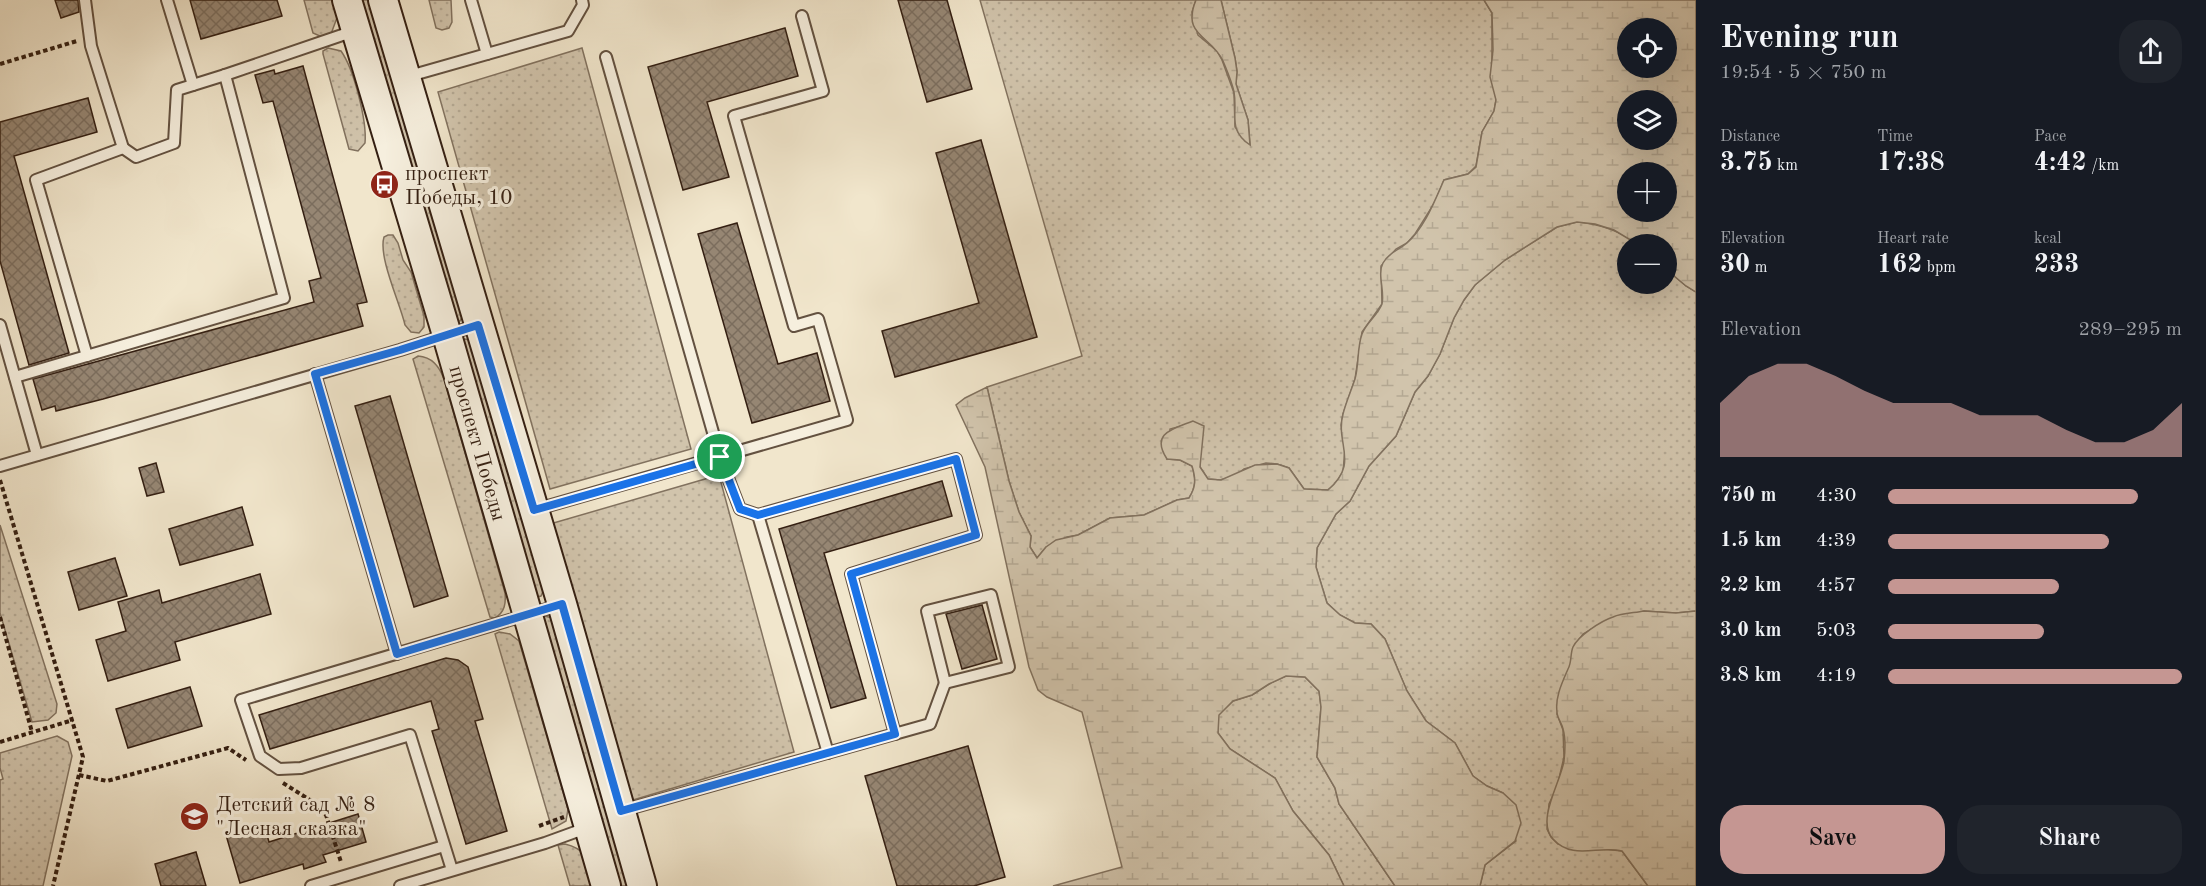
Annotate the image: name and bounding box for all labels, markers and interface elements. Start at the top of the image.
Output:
map controls [1617,18,1677,294]
button: locate [1617,18,1677,78]
button: share [2119,20,2182,83]
text: Evening run [1720,22,1899,55]
text: 19:54 · 5 × 750 m [1720,63,1887,83]
button: layers [1617,90,1677,150]
text: Distance [1720,129,1780,145]
text: Time [1877,129,1913,145]
text: Pace [2034,129,2066,145]
text: 3.75 [1720,150,1773,176]
text: 17:38 [1877,150,1945,176]
text: 4:42 [2034,150,2087,176]
text: km [1773,158,1798,174]
text: /km [2087,158,2119,174]
button: + [1617,162,1677,222]
place label: проспект Победы, 10 [405,164,512,209]
bus stop icon: проспект Победы, 10 [368,169,400,201]
text: Elevation [1720,231,1785,247]
text: Heart rate [1877,231,1949,247]
text: kcal [2034,231,2062,247]
button: − [1617,234,1677,294]
text: 30 [1720,252,1750,278]
text: 162 [1877,252,1922,278]
text: 233 [2034,252,2079,278]
text: m [1750,260,1767,276]
text: bpm [1922,260,1956,276]
text: Elevation [1720,320,1801,340]
text: 289–295 m [2079,320,2182,340]
street label: проспект Победы [444,363,509,524]
pin [694,431,745,482]
icon: arrive [703,440,736,473]
text: 750 m [1720,486,1776,506]
text: 4:30 [1816,486,1856,506]
text: 1.5 km [1720,531,1782,551]
text: 4:39 [1816,531,1856,551]
text: 2.2 km [1720,576,1782,596]
text: 4:57 [1816,576,1856,596]
text: 3.0 km [1720,621,1782,641]
text: 5:03 [1816,621,1856,641]
text: 3.8 km [1720,666,1782,686]
text: 4:19 [1816,666,1856,686]
place label: Детский сад № 8 "Лесная сказка" [216,795,375,840]
school or university icon: Детский сад № 8 "Лесная сказка" [179,800,211,832]
button: Save [1720,805,1945,874]
button: Share [1957,805,2182,874]

